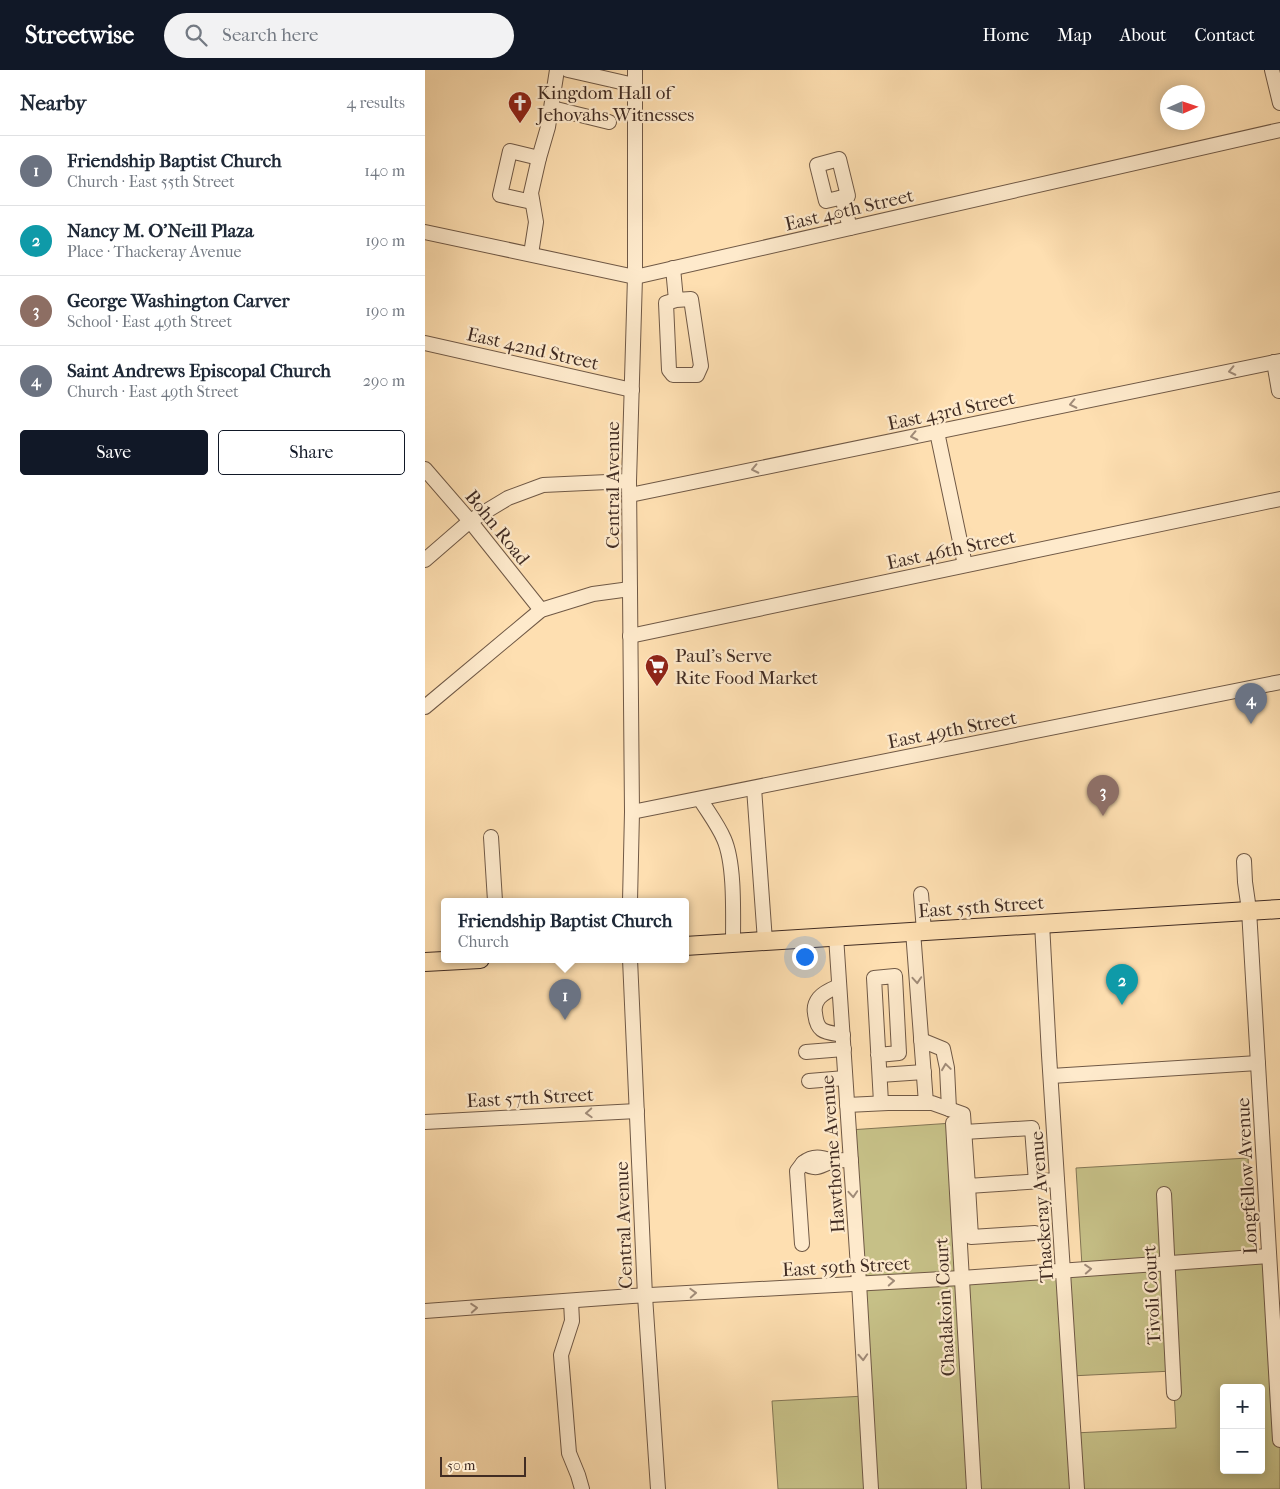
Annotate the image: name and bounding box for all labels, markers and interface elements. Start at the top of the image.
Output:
search box [164,13,514,58]
text: Streetwise [25,21,134,49]
icon: search [182,21,210,49]
text: Search here [222,24,318,46]
text: Home [982,25,1029,46]
text: Map [1057,25,1092,46]
text: About [1120,25,1166,46]
text: Contact [1194,25,1255,46]
place label: Kingdom Hall of Jehovahs Witnesses [535,82,694,126]
north arrow [1160,85,1205,130]
church icon: Kingdom Hall of Jehovahs Witnesses [507,90,533,124]
text: Nearby [20,91,86,115]
text: 4 results [347,93,405,112]
text: Friendship Baptist Church [67,150,282,172]
text: 1 [33,161,39,180]
text: 140 m [364,161,405,180]
text: Church · East 55th Street [67,172,235,191]
street label: East 40th Street [783,184,916,235]
text: Nancy M. O'Neill Plaza [67,220,254,242]
text: 2 [32,231,40,250]
text: 190 m [365,231,405,250]
text: Place · Thackeray Avenue [67,242,242,261]
text: George Washington Carver [67,290,289,312]
text: 3 [33,301,39,320]
text: 190 m [365,301,405,320]
text: School · East 49th Street [67,312,232,331]
street label: East 42nd Street [465,323,601,375]
text: Saint Andrews Episcopal Church [67,360,331,382]
one-way arrow [1228,365,1237,376]
text: 4 [31,371,41,390]
text: 290 m [363,371,405,390]
text: Church · East 49th Street [67,382,239,401]
street label: East 43rd Street [886,387,1017,435]
one-way arrow [1069,398,1078,408]
street label: Central Avenue [602,421,624,549]
button: Save [20,430,208,475]
button: Share [218,430,405,475]
one-way arrow [910,431,918,441]
one-way arrow [750,464,759,474]
street label: Bohn Road [460,486,534,570]
street label: East 46th Street [885,526,1018,574]
place label: Paul's Serve Rite Food Market [675,645,818,689]
supermarket icon: Paul's Serve Rite Food Market [644,653,670,687]
pin: 4 [1235,683,1267,724]
street label: East 49th Street [886,707,1019,753]
pin: 3 [1087,775,1119,816]
street label: East 55th Street [917,892,1045,922]
popup [441,898,689,963]
text: Friendship Baptist Church [458,910,672,932]
text: Church [458,932,509,951]
your location [792,944,818,970]
pin: 2 [1106,964,1138,1005]
one-way arrow [911,976,922,984]
pin: 1 [549,979,581,1020]
one-way arrow [942,1063,952,1072]
street label: Hawthorne Avenue [817,1074,849,1234]
street label: East 57th Street [466,1084,594,1112]
street label: Longfellow Avenue [1232,1097,1262,1255]
one-way arrow [584,1108,592,1119]
street label: Thackeray Avenue [1026,1130,1058,1283]
street label: Central Avenue [611,1161,637,1289]
one-way arrow [848,1191,859,1199]
street label: Chadakoin Court [930,1237,960,1377]
street label: Tivoli Court [1138,1245,1166,1345]
street label: East 59th Street [782,1253,911,1281]
one-way arrow [1084,1264,1092,1275]
one-way arrow [887,1276,895,1287]
one-way arrow [690,1288,698,1299]
one-way arrow [470,1302,478,1313]
one-way arrow [858,1353,869,1361]
map controls [1220,1384,1265,1474]
button: + [1220,1384,1265,1429]
button: − [1220,1429,1265,1474]
scale bar [440,1454,526,1477]
text: 50 m [447,1457,475,1474]

